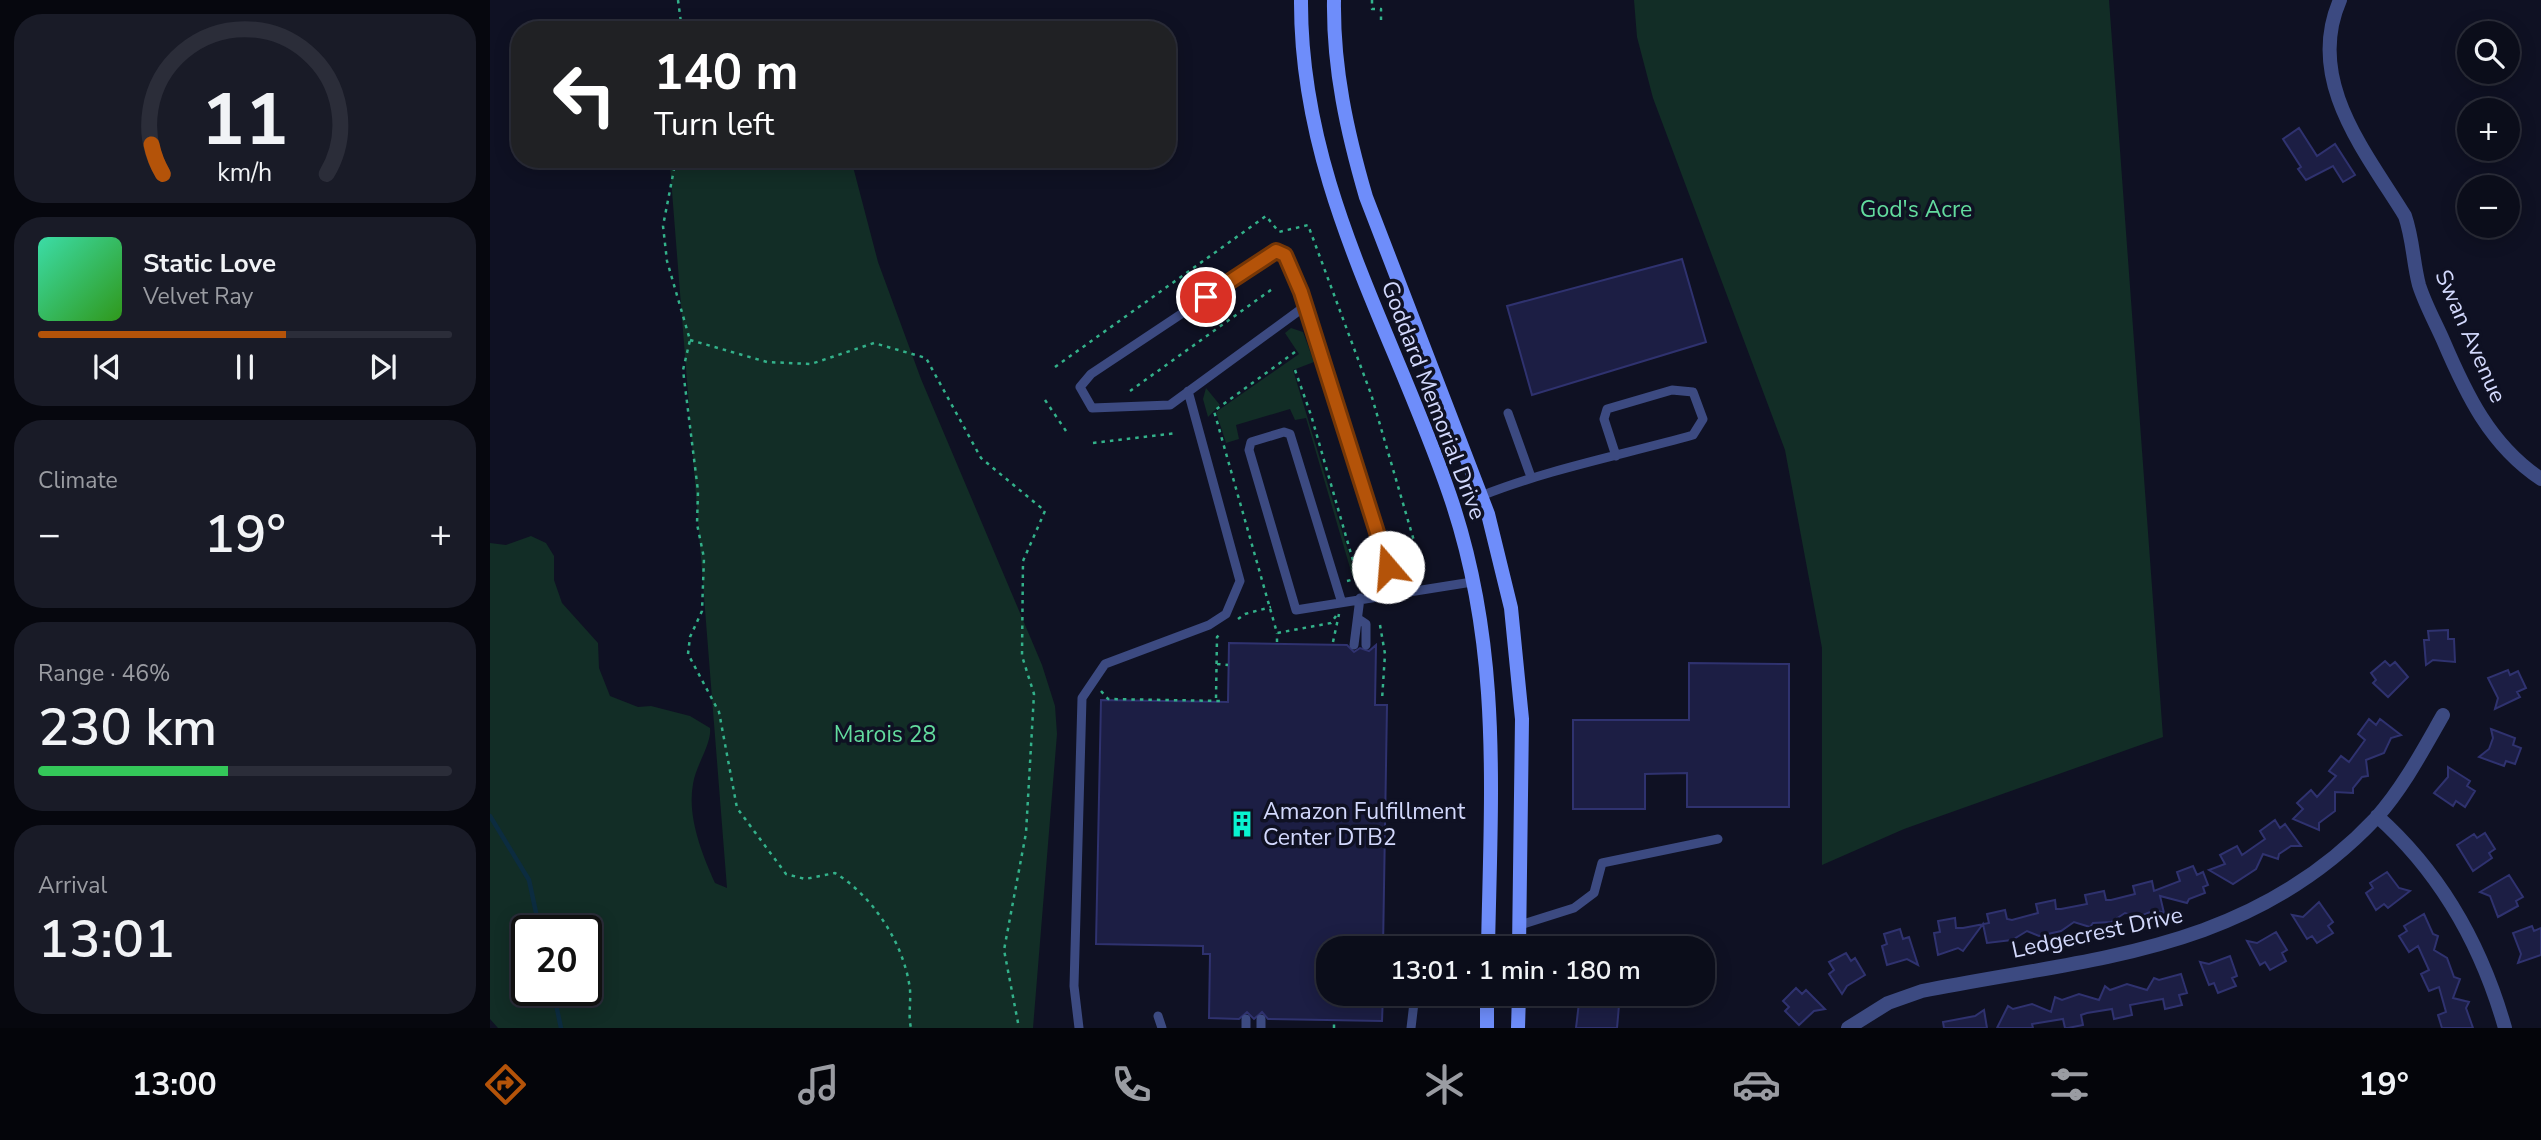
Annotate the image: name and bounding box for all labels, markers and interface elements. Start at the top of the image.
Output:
map controls [2457,21,2520,238]
button: search [2457,21,2520,84]
text: 140 m [654,39,798,106]
icon: left [539,49,630,140]
text: 11 [201,71,289,171]
button: + [2457,98,2520,161]
text: Turn left [654,103,774,146]
text: km/h [217,156,273,190]
button: − [2457,175,2520,238]
park label: God's Acre [1860,194,1972,225]
text: Static Love [143,246,276,281]
street label: Swan Avenue [2427,265,2514,408]
pin [1176,267,1236,327]
street label: Goddard Memorial Drive [1374,276,1493,524]
icon: arrive [1187,278,1225,316]
text: Velvet Ray [143,281,253,312]
icon: previous [88,348,126,386]
icon: pause [226,348,264,386]
icon: next [364,348,402,386]
text: Climate [38,465,118,496]
text: 19° [204,499,286,570]
text: − [38,509,61,560]
text: + [429,509,452,560]
position arrow [1351,530,1425,604]
text: Range · 46% [38,658,170,689]
text: 230 km [38,692,217,763]
park label: Marois 28 [834,719,936,750]
place label: Amazon Fulfillment Center DTB2 [1263,796,1466,853]
building icon: Amazon Fulfillment Center DTB2 [1227,809,1257,839]
text: Arrival [38,870,107,901]
street label: Ledgecrest Drive [2009,899,2186,966]
text: 13:01 [38,904,175,975]
speed limit sign: 20 [511,915,602,1006]
text: 13:01 · 1 min · 180 m [1390,953,1641,988]
icon: directions [481,1060,530,1109]
icon: music [794,1060,843,1109]
icon: phone [1107,1060,1156,1109]
icon: climate [1420,1060,1469,1109]
icon: car [1732,1060,1781,1109]
icon: filters [2045,1060,2094,1109]
text: 13:00 [132,1063,217,1106]
text: 19° [2358,1063,2409,1106]

